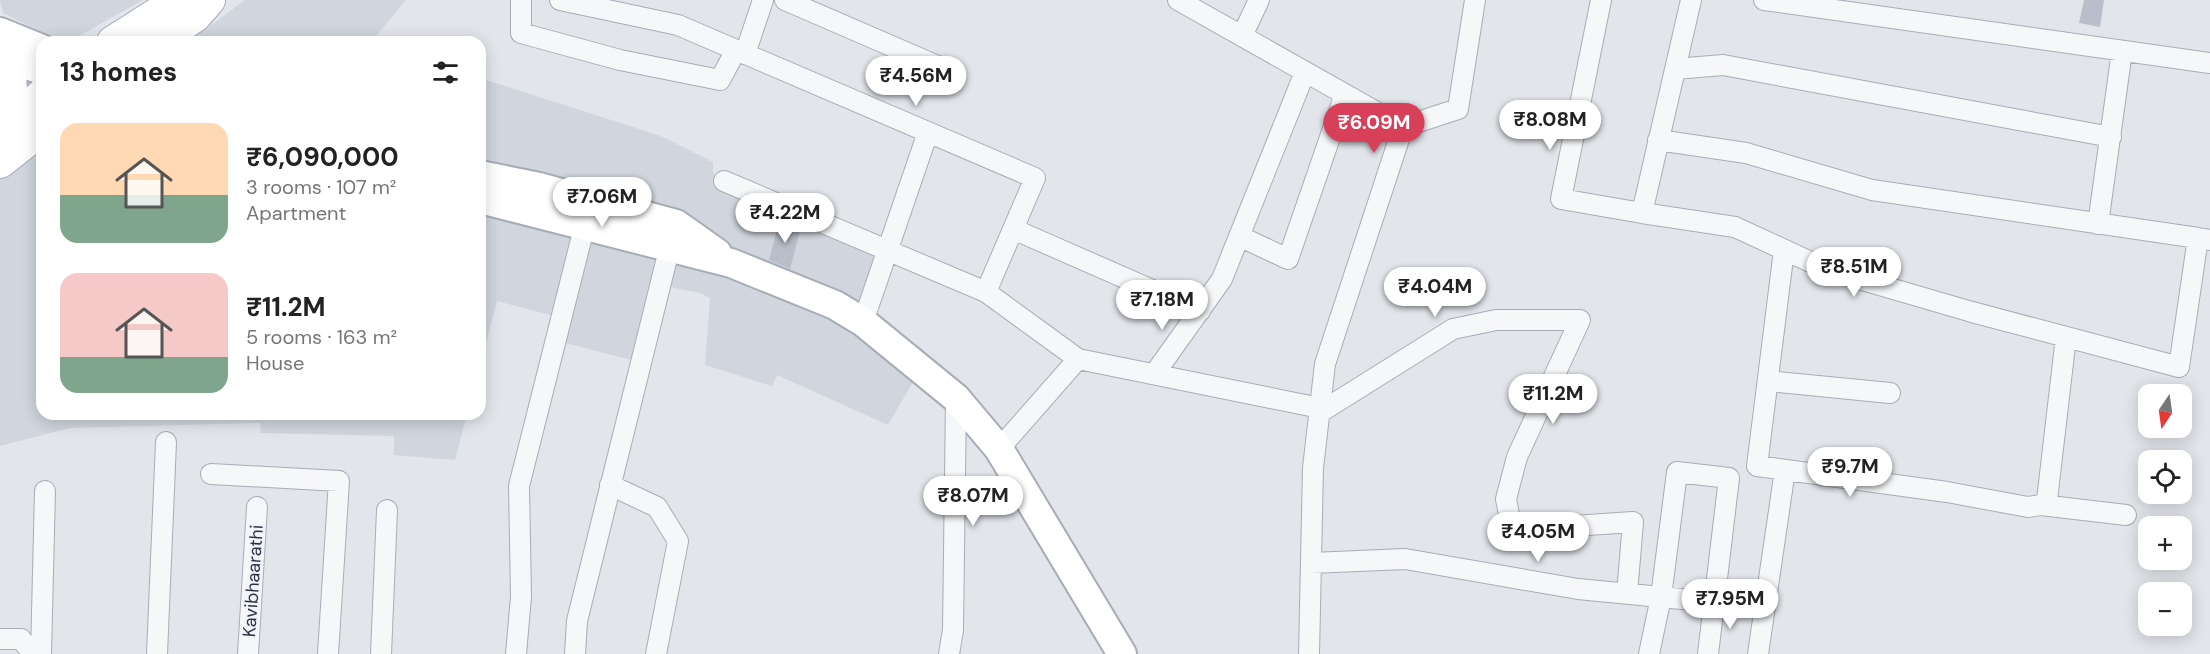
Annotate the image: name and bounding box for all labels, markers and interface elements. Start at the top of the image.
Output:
text: 13 homes [60,55,177,89]
icon: filters [429,56,462,89]
pin: ₹4.56M [867,56,965,107]
text: ₹4.56M [879,62,953,88]
pin: ₹8.08M [1501,100,1599,151]
pin: ₹6.09M [1325,103,1423,154]
text: ₹8.08M [1513,106,1587,132]
text: ₹6.09M [1337,109,1411,135]
text: ₹6,090,000 [246,140,399,174]
icon: home [108,147,180,219]
text: 3 rooms · 107 m² [246,174,396,200]
pin: ₹7.06M [553,177,651,228]
text: ₹7.06M [567,183,637,209]
pin: ₹4.22M [736,193,834,244]
text: ₹4.22M [749,199,821,225]
text: Apartment [246,200,346,226]
pin: ₹8.51M [1805,247,1903,298]
text: ₹8.51M [1820,253,1888,279]
pin: ₹4.04M [1386,267,1484,318]
text: ₹4.04M [1398,273,1472,299]
pin: ₹7.18M [1113,280,1211,331]
text: ₹7.18M [1130,286,1194,312]
text: ₹11.2M [246,290,326,324]
icon: home [108,297,180,369]
text: 5 rooms · 163 m² [246,324,397,350]
text: House [246,350,304,376]
pin: ₹11.2M [1504,374,1602,425]
text: ₹11.2M [1522,380,1584,406]
north arrow [2138,384,2192,438]
map controls [2138,384,2192,636]
pin: ₹9.7M [1808,447,1892,498]
button: locate [2138,450,2192,504]
text: ₹9.7M [1821,453,1879,479]
pin: ₹8.07M [924,476,1022,527]
text: ₹8.07M [937,482,1009,508]
pin: ₹4.05M [1489,512,1587,563]
button: + [2138,516,2192,570]
text: ₹4.05M [1501,518,1575,544]
street label: Kavibhaarathi [237,524,269,638]
pin: ₹7.95M [1681,579,1779,630]
button: − [2138,582,2192,636]
text: ₹7.95M [1695,585,1765,611]

